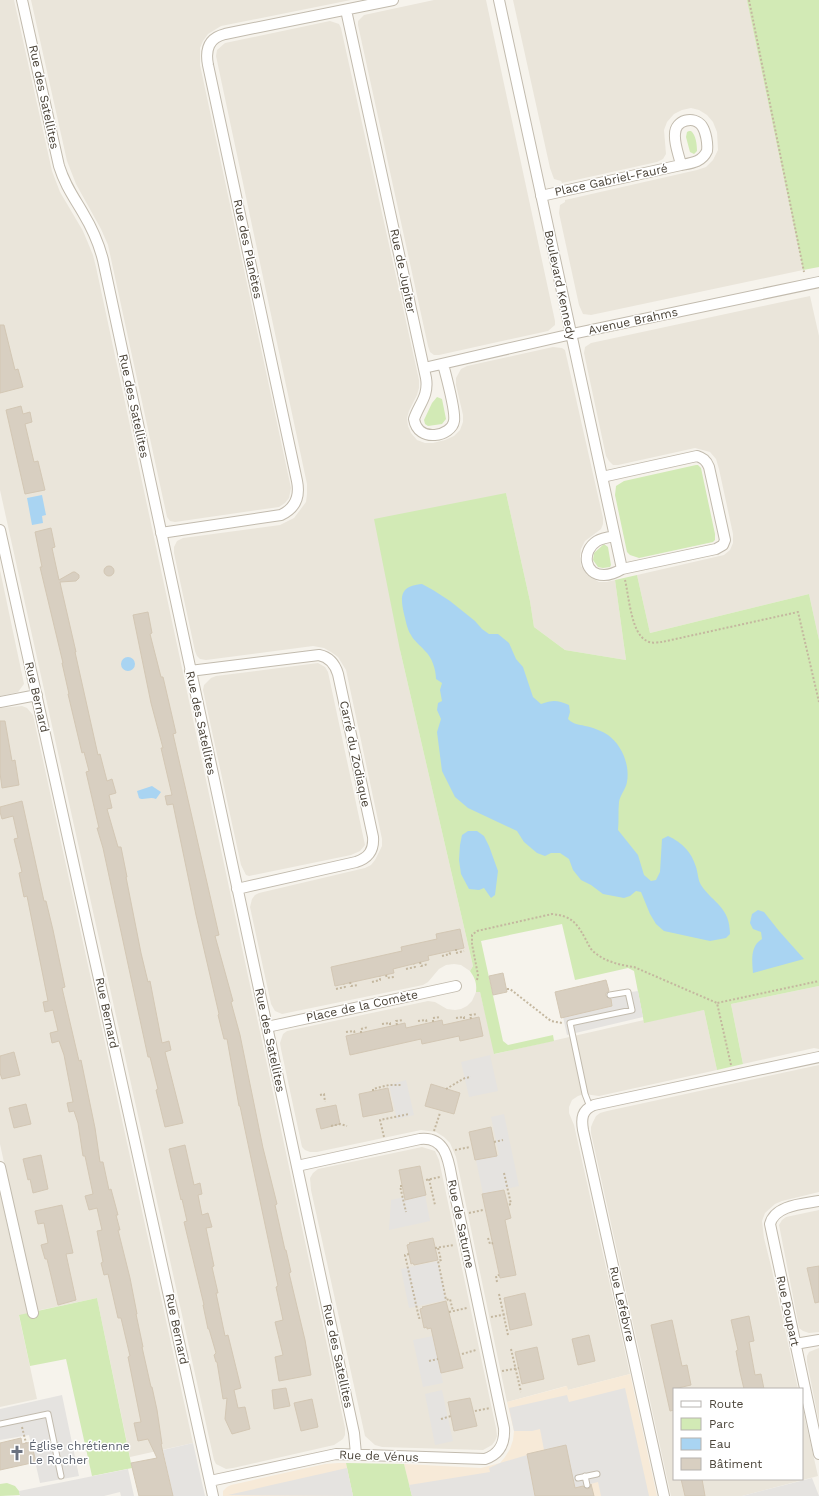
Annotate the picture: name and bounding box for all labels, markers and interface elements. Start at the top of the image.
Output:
street label: Rue des Satellites [26,44,62,150]
street label: Place Gabriel-Fauré [553,161,669,199]
street label: Rue des Planètes [231,198,265,300]
street label: Rue de Jupiter [387,227,419,315]
street label: Boulevard Kennedy [542,229,579,342]
street label: Avenue Brahms [587,305,679,337]
street label: Rue des Satellites [116,353,152,459]
street label: Rue Bernard [22,660,52,734]
street label: Rue des Satellites [183,670,219,776]
street label: Carré du Zodiaque [337,699,373,809]
street label: Rue Bernard [93,976,121,1050]
street label: Rue des Satellites [252,987,288,1093]
street label: Place de la Comète [305,987,419,1025]
street label: Rue de Saturne [445,1178,477,1270]
street label: Rue Lefebvre [607,1265,637,1343]
street label: Rue Poupart [774,1274,802,1348]
street label: Rue Bernard [163,1292,191,1366]
street label: Rue des Satellites [320,1303,356,1409]
legend [673,1388,803,1480]
text: Route [709,1397,743,1411]
text: Parc [709,1417,735,1431]
text: Eau [709,1437,731,1451]
place label: Église chrétienne Le Rocher [29,1439,130,1467]
church icon: Église chrétienne Le Rocher [8,1444,26,1462]
street label: Rue de Vénus [339,1448,419,1464]
text: Bâtiment [709,1457,762,1471]

